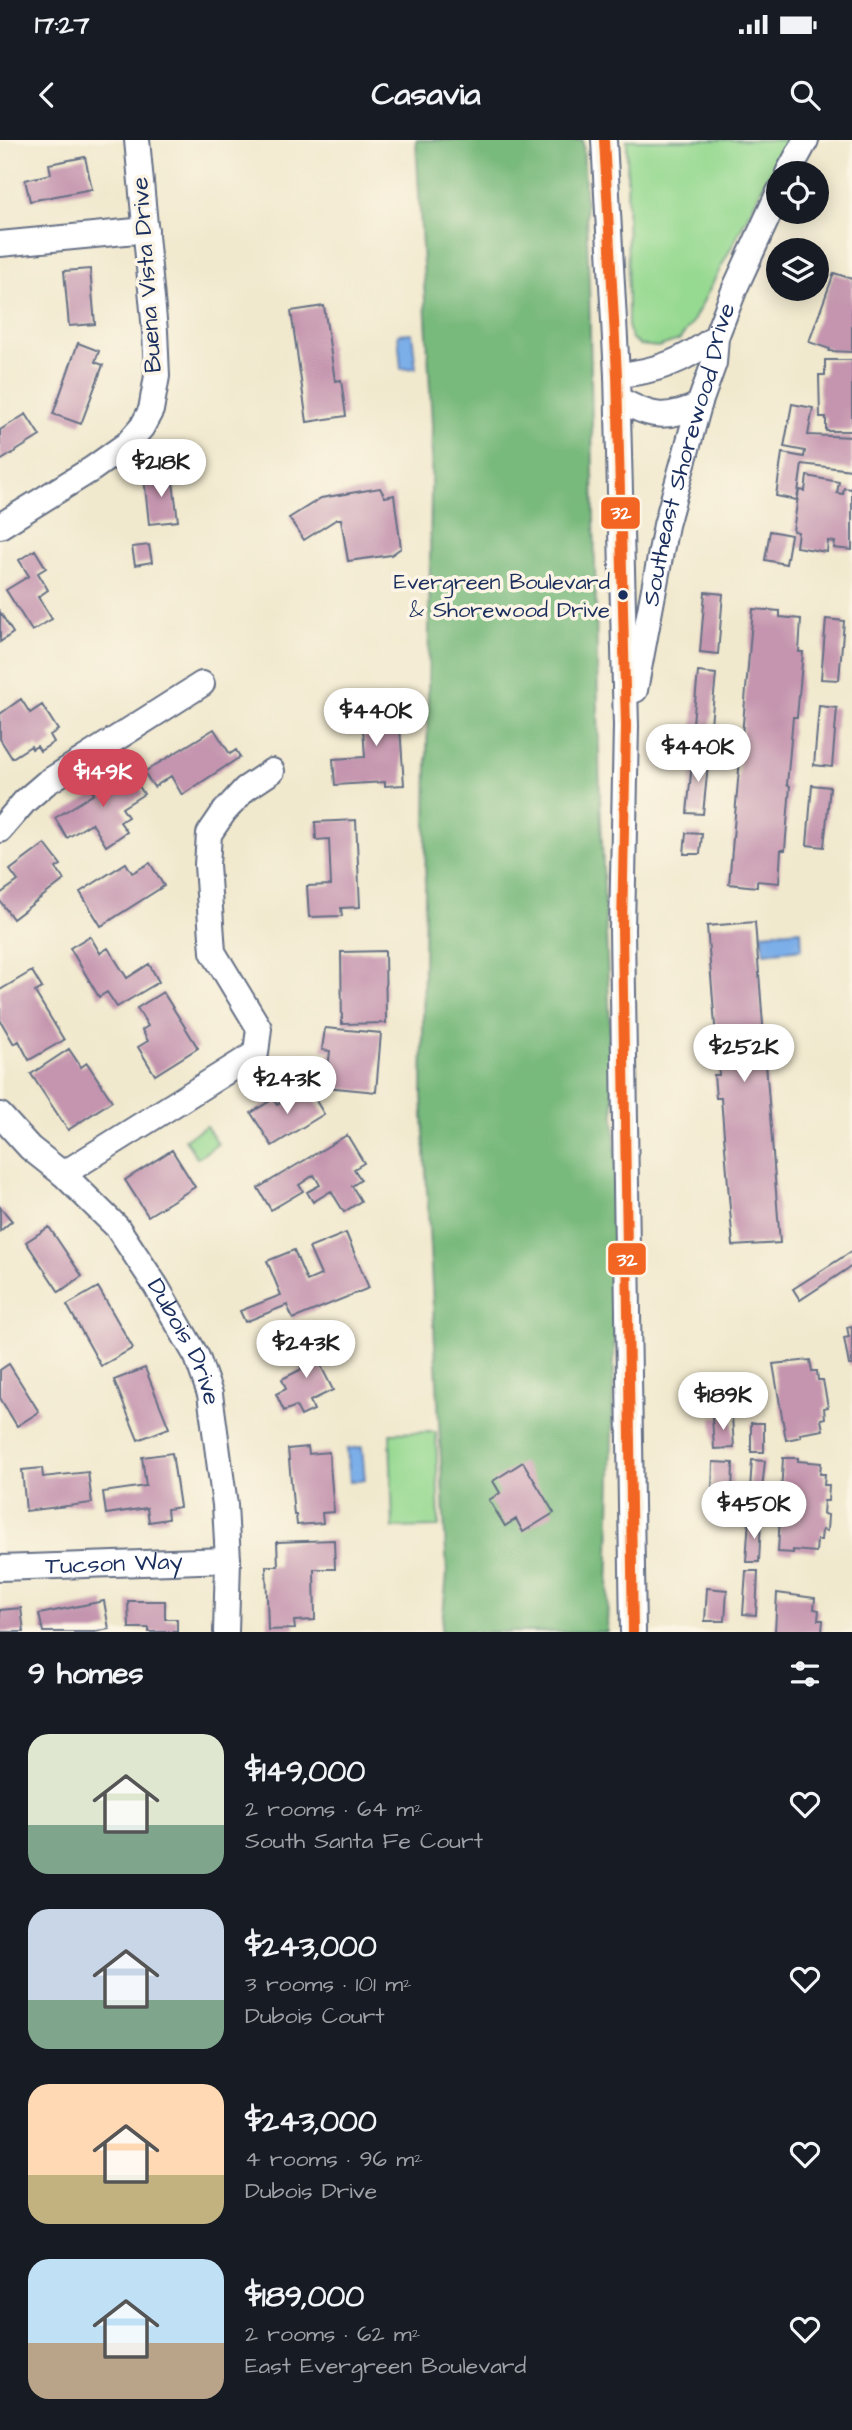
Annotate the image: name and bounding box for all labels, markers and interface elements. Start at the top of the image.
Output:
text: 17:27 [35,7,90,43]
text: Casavia [372,72,481,117]
icon: back [28,76,66,114]
icon: search [786,76,824,114]
map controls [766,161,829,301]
button: locate [766,161,829,224]
street label: Buena Vista Drive [123,176,171,374]
button: layers [766,238,829,301]
street label: Southeast Shorewood Drive [634,298,745,609]
pin: $218K [112,440,210,499]
text: $218K [132,446,190,478]
line badge: 32 [600,496,641,530]
text: 32 [610,500,631,527]
place label: Evergreen Boulevard & Shorewood Drive [394,567,610,626]
marker: Evergreen Boulevard & Shorewood Drive [616,588,630,602]
pin: $440K [327,688,425,748]
text: $440K [340,695,412,727]
pin: $440K [649,724,747,784]
text: $440K [662,731,734,763]
pin: $149K [54,750,152,809]
text: $149K [74,756,132,788]
pin: $252K [695,1024,793,1084]
text: $252K [709,1031,779,1063]
pin: $243K [238,1056,336,1116]
text: $243K [253,1063,321,1095]
line badge: 32 [607,1242,647,1276]
text: 32 [616,1247,637,1274]
street label: Dubois Drive [138,1272,228,1407]
pin: $243K [257,1320,355,1380]
text: $243K [272,1327,340,1359]
pin: $189K [674,1372,772,1432]
text: $189K [694,1379,752,1411]
pin: $450K [705,1482,803,1541]
text: $450K [717,1488,791,1520]
street label: Tucson Way [45,1545,183,1583]
text: 9 homes [28,1653,143,1695]
icon: filters [786,1655,824,1693]
text: $149,000 [245,1751,365,1793]
icon: home [84,1762,168,1846]
icon: heart [786,1785,824,1823]
text: 2 rooms · 64 m² [245,1793,423,1825]
text: South Santa Fe Court [245,1825,483,1857]
text: $243,000 [245,1926,377,1968]
icon: home [84,1937,168,2021]
icon: heart [786,1960,824,1998]
text: 3 rooms · 101 m² [245,1968,412,2000]
text: Dubois Court [245,2000,385,2032]
text: $243,000 [245,2101,377,2143]
icon: home [84,2112,168,2196]
icon: heart [786,2135,824,2173]
text: 4 rooms · 96 m² [245,2143,423,2175]
text: Dubois Drive [245,2175,377,2207]
text: $189,000 [245,2276,364,2318]
icon: home [84,2287,168,2371]
icon: heart [786,2310,824,2348]
text: 2 rooms · 62 m² [245,2318,420,2350]
text: East Evergreen Boulevard [245,2350,526,2382]

